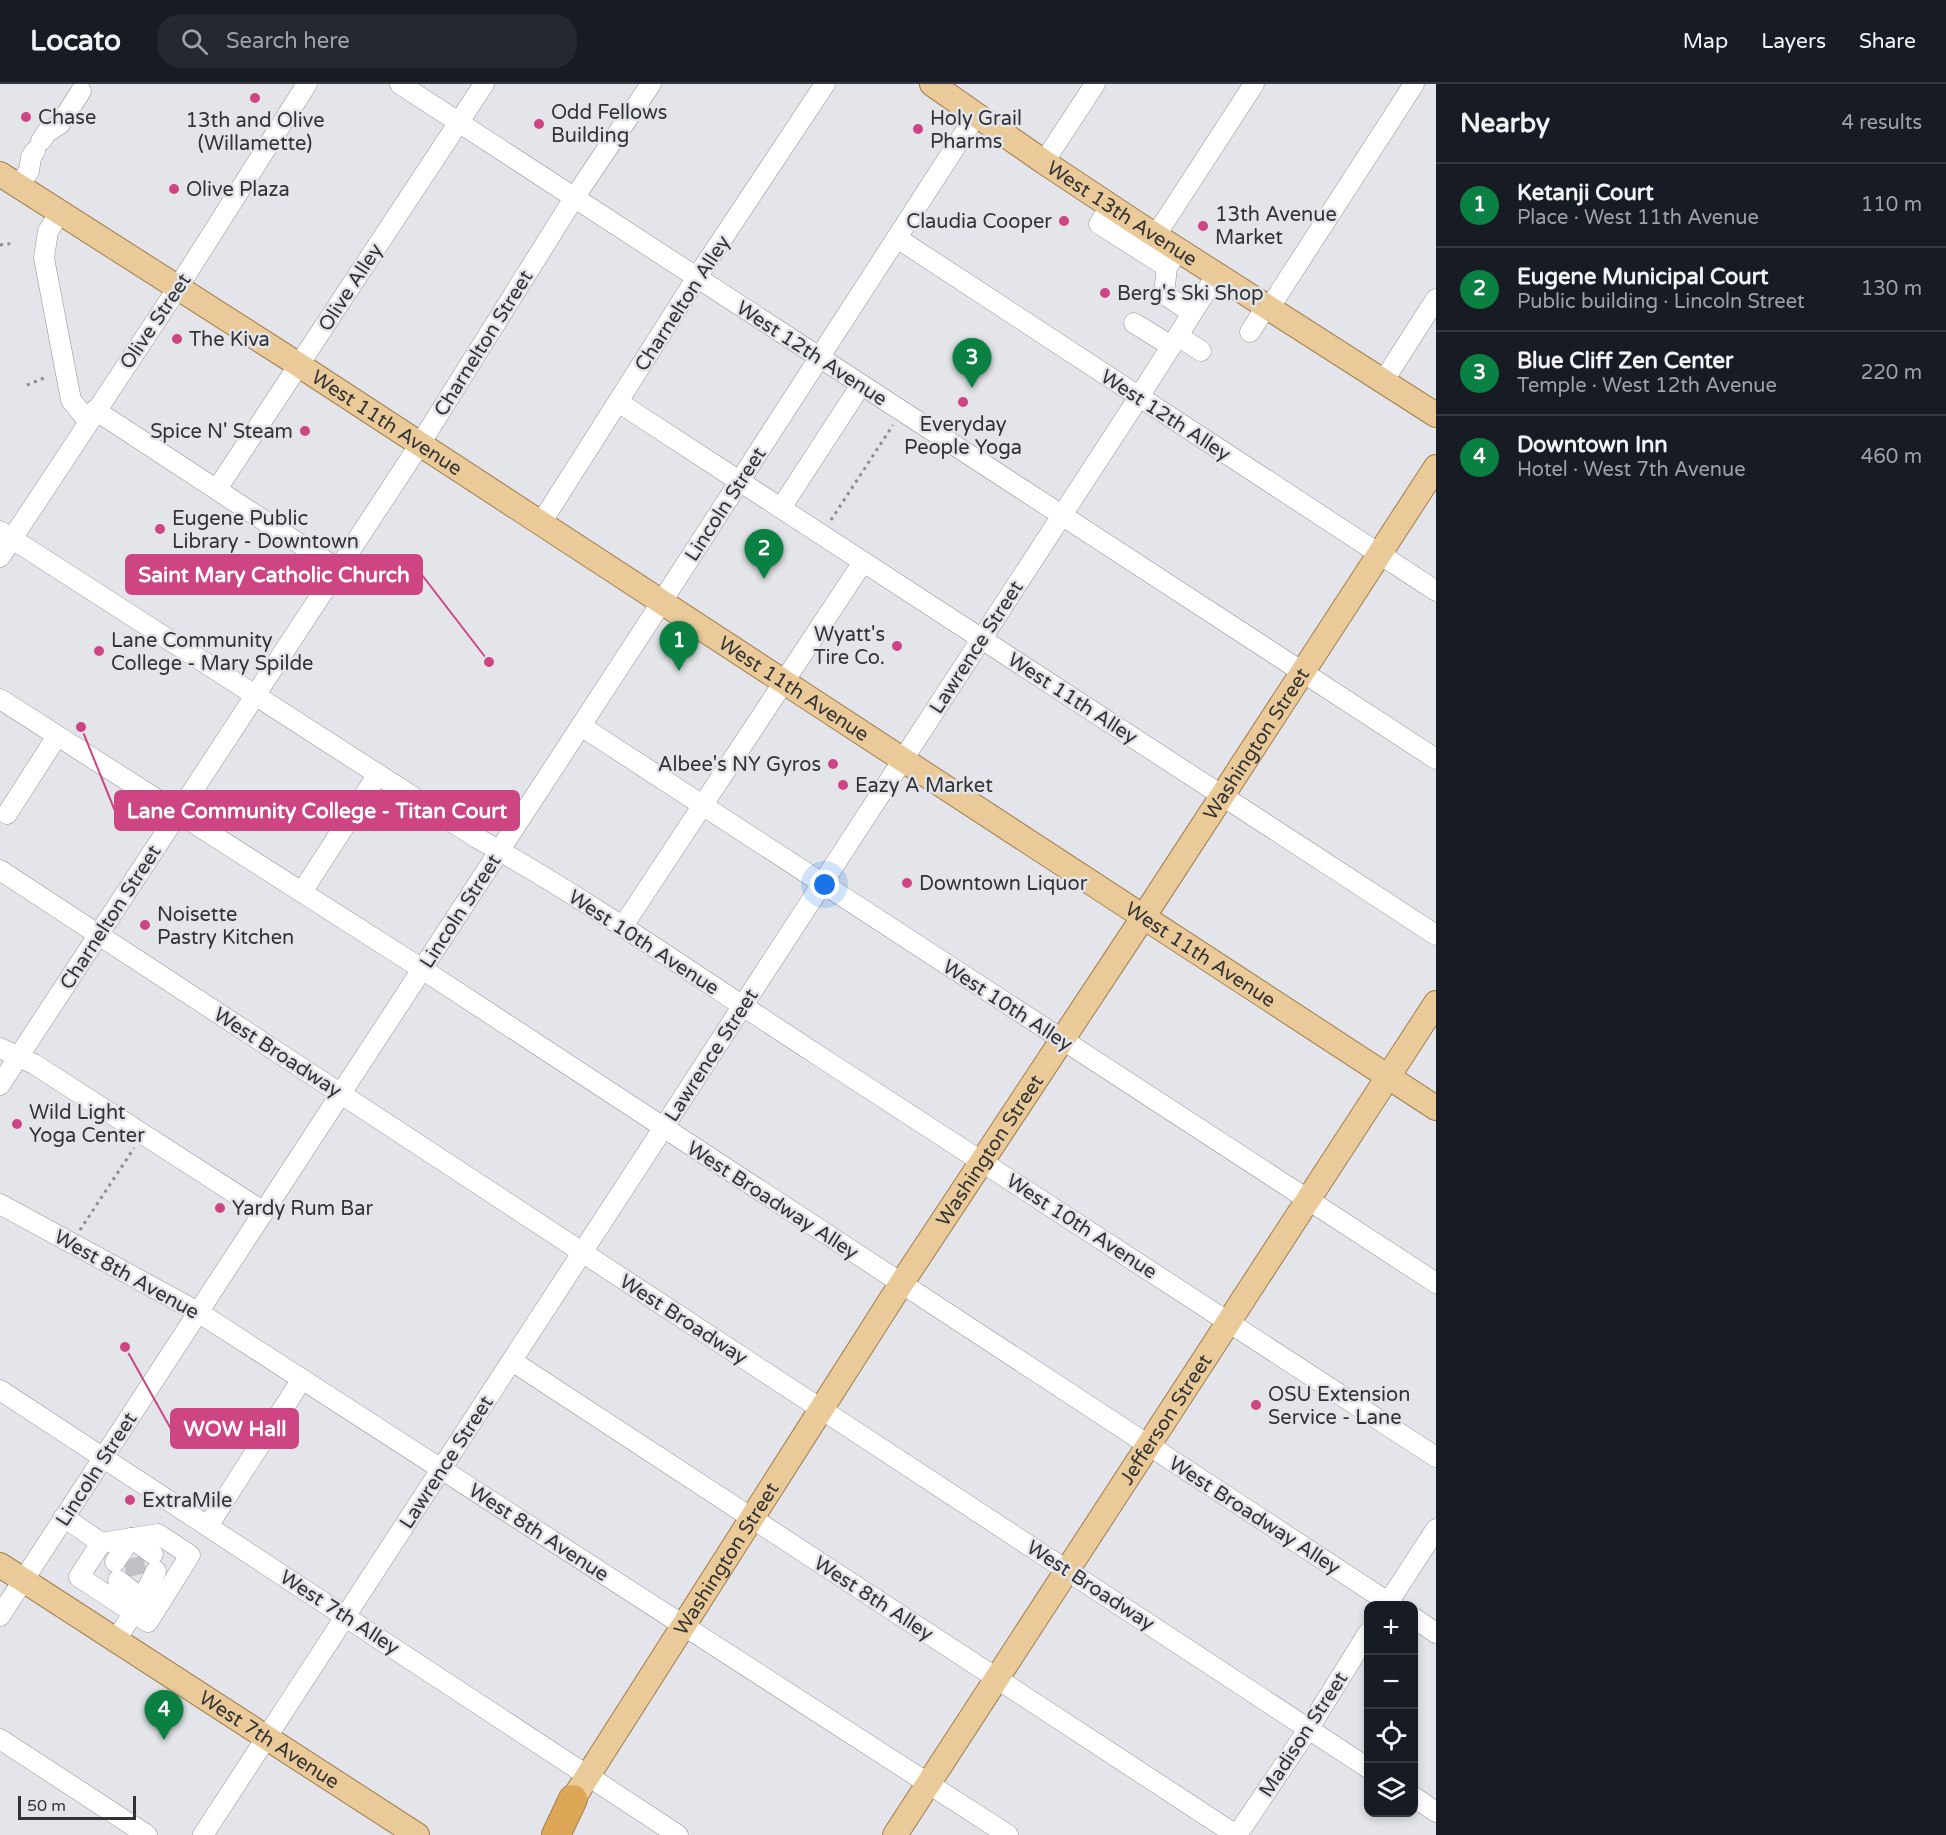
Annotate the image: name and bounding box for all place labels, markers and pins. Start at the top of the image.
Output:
marker: 13th and Olive (Willamette) [248,91,262,105]
place label: Odd Fellows Building [551,101,667,148]
place label: Chase [38,106,96,130]
place label: Holy Grail Pharms [930,107,1022,154]
place label: 13th and Olive (Willamette) [185,109,325,156]
marker: Chase [19,110,33,124]
marker: Odd Fellows Building [532,117,546,131]
marker: Holy Grail Pharms [911,122,925,136]
place label: Olive Plaza [186,178,290,202]
marker: Olive Plaza [167,182,181,196]
place label: 13th Avenue Market [1215,203,1337,250]
place label: Claudia Cooper [906,210,1052,234]
marker: Claudia Cooper [1057,214,1071,228]
marker: 13th Avenue Market [1196,219,1210,233]
place label: Berg's Ski Shop [1117,282,1264,306]
marker: Berg's Ski Shop [1098,286,1112,300]
place label: The Kiva [189,328,270,352]
marker: The Kiva [170,332,184,346]
pin: 3 [952,338,992,388]
marker: Everyday People Yoga [956,395,970,409]
place label: Everyday People Yoga [904,413,1022,460]
place label: Spice N' Steam [150,420,293,444]
marker: Spice N' Steam [298,424,312,438]
place label: Eugene Public Library - Downtown [172,507,359,554]
marker: Eugene Public Library - Downtown [153,522,167,536]
pin: 2 [744,530,783,579]
callout: Saint Mary Catholic Church [126,555,422,594]
pin: 1 [660,622,698,671]
place label: Wyatt's Tire Co. [813,623,885,670]
place label: Lane Community College - Mary Spilde [111,629,313,676]
marker: Wyatt's Tire Co. [890,639,904,653]
marker: Lane Community College - Mary Spilde [92,644,106,658]
place label: Albee's NY Gyros [658,753,821,777]
marker: Albee's NY Gyros [826,757,840,771]
place label: Eazy A Market [855,774,993,798]
marker: Eazy A Market [836,778,850,792]
callout: Lane Community College - Titan Court [115,791,519,830]
place label: Downtown Liquor [919,872,1088,896]
marker: Downtown Liquor [900,876,914,890]
place label: Noisette Pastry Kitchen [157,903,294,950]
marker: Noisette Pastry Kitchen [138,918,152,932]
place label: Wild Light Yoga Center [29,1101,145,1148]
marker: Wild Light Yoga Center [10,1117,24,1131]
place label: Yardy Rum Bar [232,1197,373,1221]
marker: Yardy Rum Bar [213,1201,227,1215]
place label: OSU Extension Service - Lane [1268,1383,1410,1430]
marker: OSU Extension Service - Lane [1249,1398,1263,1412]
callout: WOW Hall [171,1409,298,1448]
place label: ExtraMile [142,1489,232,1513]
marker: ExtraMile [123,1493,137,1507]
pin: 4 [144,1690,184,1740]

